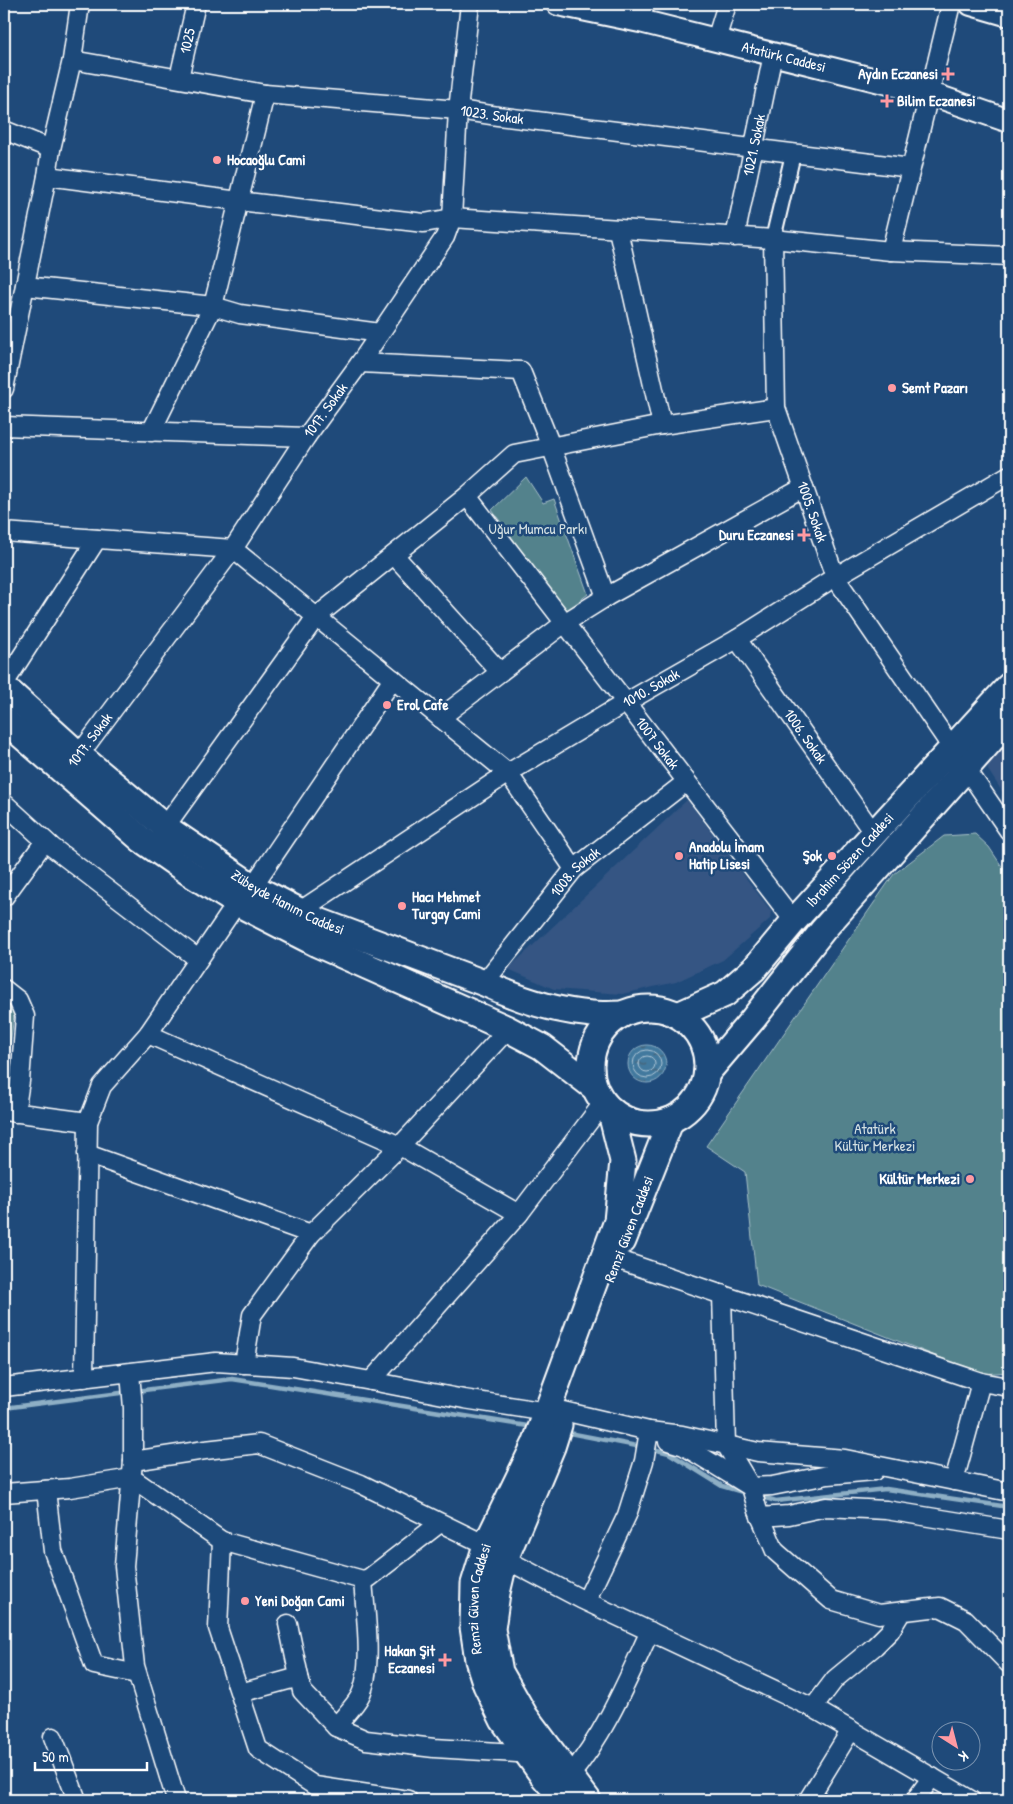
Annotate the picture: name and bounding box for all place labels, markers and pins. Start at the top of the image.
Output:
place label: Aydın Eczanesi [858,63,938,85]
marker: Aydın Eczanesi [942,68,954,80]
place label: Bilim Eczanesi [897,90,976,111]
marker: Bilim Eczanesi [881,95,893,107]
place label: Hocaoğlu Cami [227,149,306,171]
marker: Hocaoğlu Cami [211,154,223,166]
place label: Semt Pazarı [902,377,968,398]
marker: Semt Pazarı [886,382,898,394]
place label: Duru Eczanesi [719,524,794,545]
marker: Duru Eczanesi [798,529,810,541]
place label: Erol Cafe [397,694,448,715]
marker: Erol Cafe [381,699,393,711]
place label: Anadolu İmam Hatip Lisesi [689,836,764,875]
place label: Şok [803,845,823,866]
marker: Anadolu İmam Hatip Lisesi [673,850,685,862]
marker: Şok [826,850,838,862]
place label: Hacı Mehmet Turgay Cami [411,886,481,925]
marker: Hacı Mehmet Turgay Cami [396,900,408,912]
place label: Kültür Merkezi [879,1168,960,1189]
marker: Kültür Merkezi [964,1173,976,1185]
place label: Yeni Doğan Cami [255,1590,345,1612]
marker: Yeni Doğan Cami [239,1595,251,1607]
place label: Hakan Şit Eczanesi [384,1640,436,1678]
marker: Hakan Şit Eczanesi [439,1654,451,1666]

